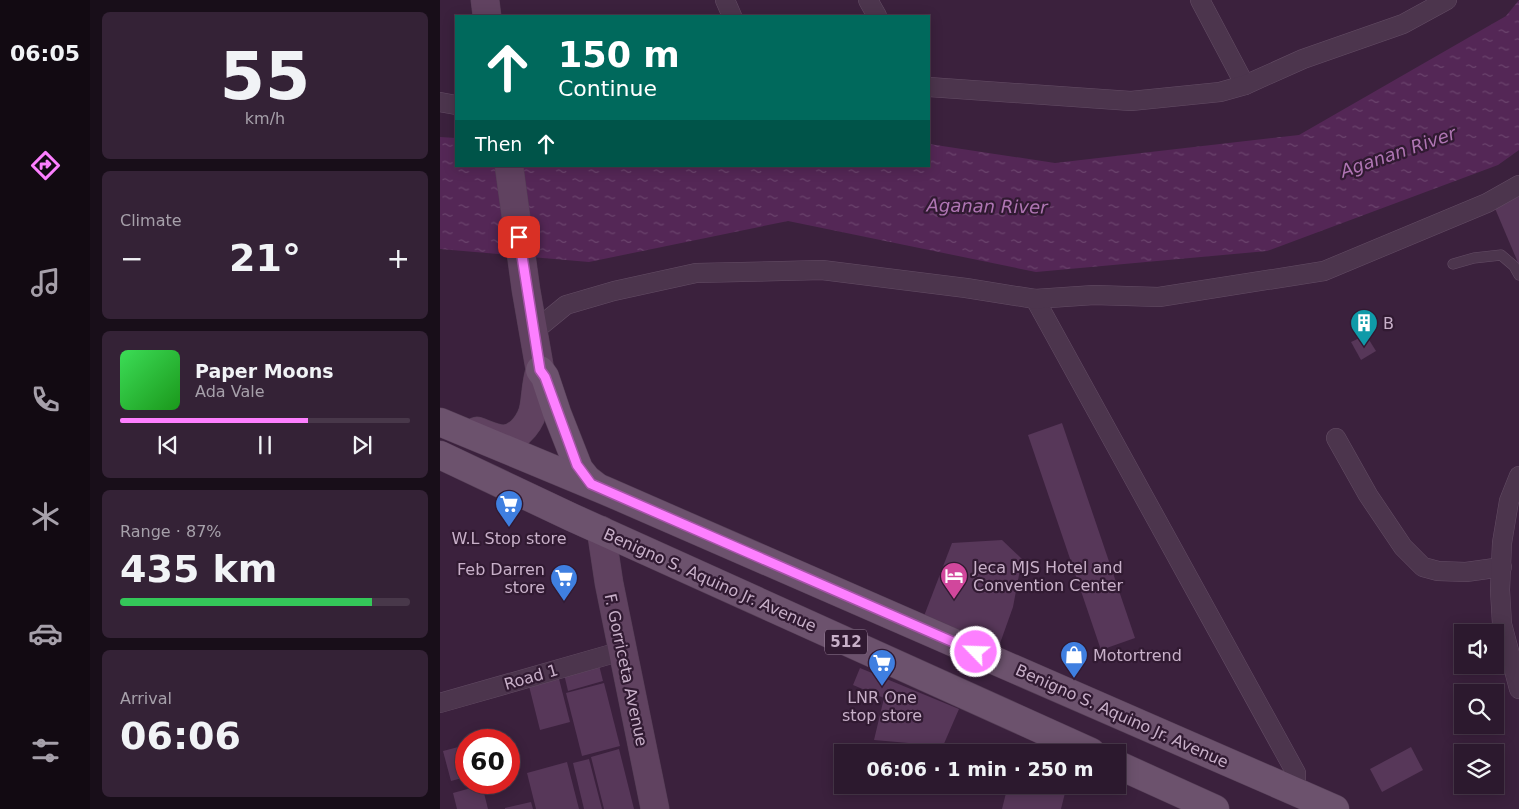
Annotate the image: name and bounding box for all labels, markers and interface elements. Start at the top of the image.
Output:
icon: ahead [475,35,540,100]
text: 150 m [558,35,680,75]
text: 55 [220,39,310,114]
text: 06:05 [10,41,80,66]
text: Continue [558,76,657,101]
text: km/h [245,109,285,128]
water label: Aganan River [1336,122,1460,182]
icon: ahead [532,130,560,158]
text: Then [475,133,522,155]
icon: directions [28,148,63,183]
water label: Aganan River [925,194,1049,218]
text: Climate [120,211,182,230]
pin [498,216,540,258]
icon: arrive [505,223,533,251]
text: 21° [229,236,301,280]
text: − [120,242,143,275]
text: + [387,242,410,275]
icon: music [28,265,63,300]
building icon: B [1349,308,1379,347]
place label: B [1383,314,1394,333]
text: Paper Moons [195,360,334,382]
icon: phone [28,382,63,417]
text: Ada Vale [195,382,265,401]
icon: previous [154,431,182,459]
icon: pause [251,431,279,459]
icon: next [348,431,376,459]
supermarket icon: W.L Stop store [494,489,524,528]
icon: climate [28,499,63,534]
text: Range · 87% [120,522,222,541]
street label: Benigno S. Aquino Jr. Avenue [601,524,819,636]
place label: W.L Stop store [452,529,567,548]
text: 435 km [120,547,277,591]
place label: Jeca MJS Hotel and Convention Center [972,558,1124,595]
place label: Feb Darren store [457,560,545,597]
hotel icon: Jeca MJS Hotel and Convention Center [939,561,969,600]
supermarket icon: Feb Darren store [549,563,579,602]
street label: F. Gorriceta Avenue [601,592,651,748]
icon: car [28,616,63,651]
map controls [1454,624,1504,794]
button: sound [1454,624,1504,674]
position arrow [949,625,1001,677]
road number: 512 [825,630,867,654]
shop icon: Motortrend [1059,640,1089,679]
place label: Motortrend [1093,646,1182,665]
supermarket icon: LNR One stop store [867,648,897,687]
street label: Road 1 [502,660,560,694]
street label: Benigno S. Aquino Jr. Avenue [1013,660,1231,772]
button: search [1454,684,1504,734]
place label: LNR One stop store [842,688,922,725]
text: Arrival [120,689,172,708]
text: 06:06 [120,714,241,758]
speed limit sign: 60 [455,729,520,794]
icon: filters [28,733,63,768]
button: layers [1454,744,1504,794]
text: 06:06 · 1 min · 250 m [866,758,1094,780]

